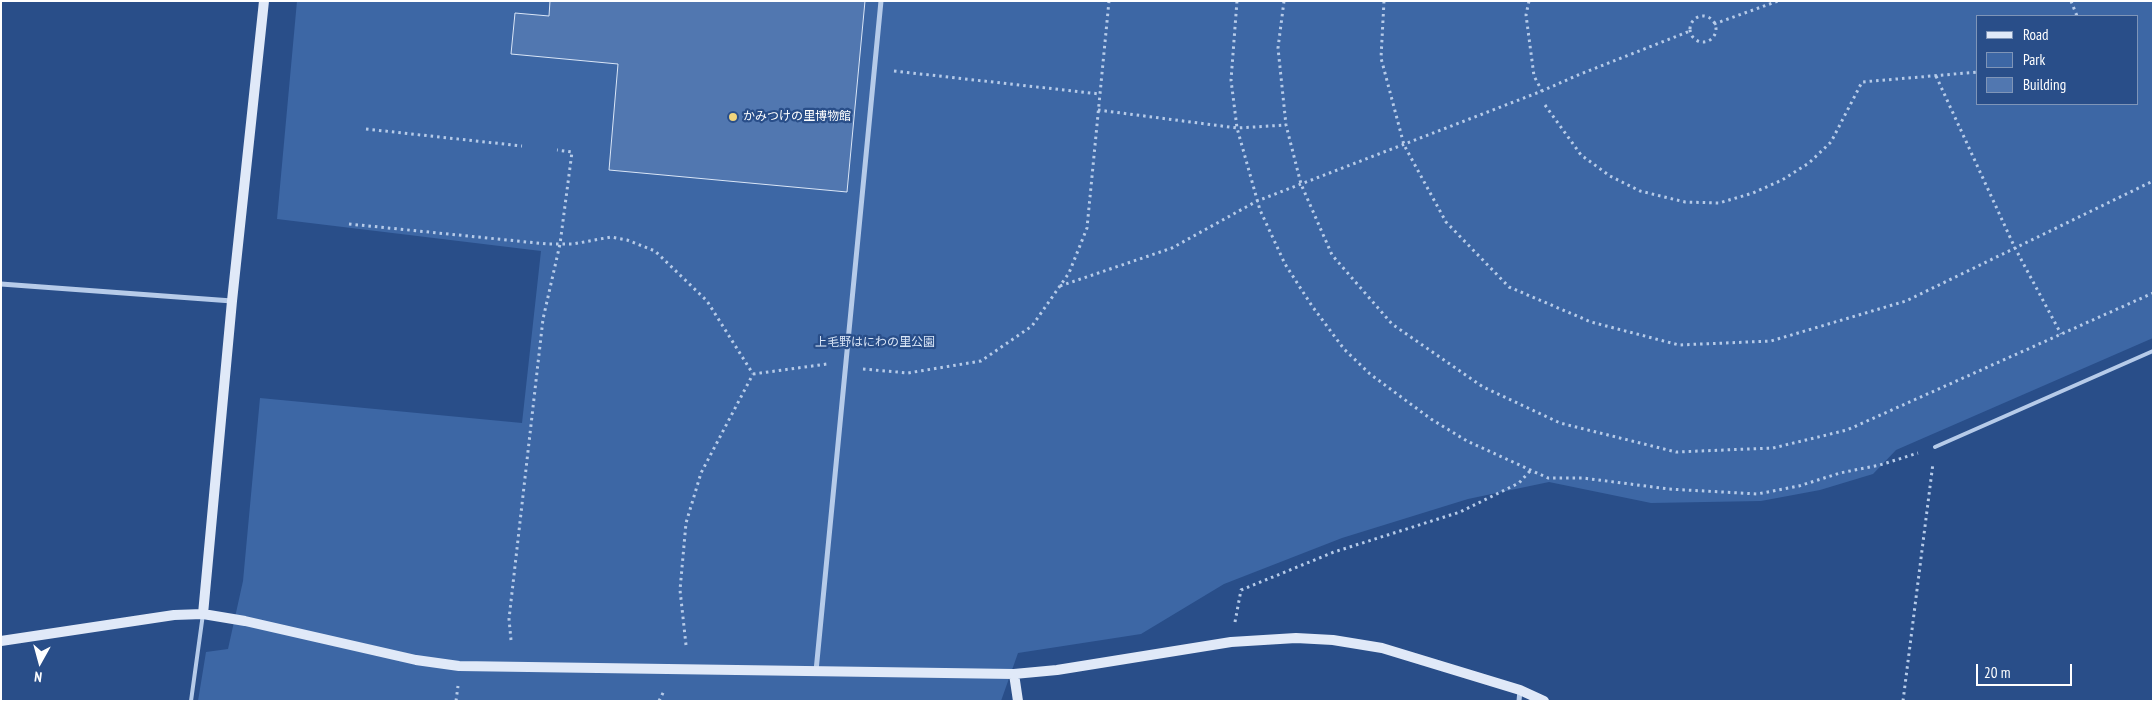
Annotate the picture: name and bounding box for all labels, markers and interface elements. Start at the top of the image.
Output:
legend [1976,15,2139,105]
text: Road [2023,25,2049,44]
text: Park [2023,50,2045,69]
text: Building [2023,75,2066,94]
place label: かみつけの里博物館 [743,110,851,124]
marker: かみつけの里博物館 [727,111,739,123]
park label: 上毛野はにわの里公園 [815,336,935,350]
north arrow [15,637,65,687]
scale bar [1979,654,2075,686]
text: 20 m [1984,663,2010,682]
text: N [33,667,43,686]

